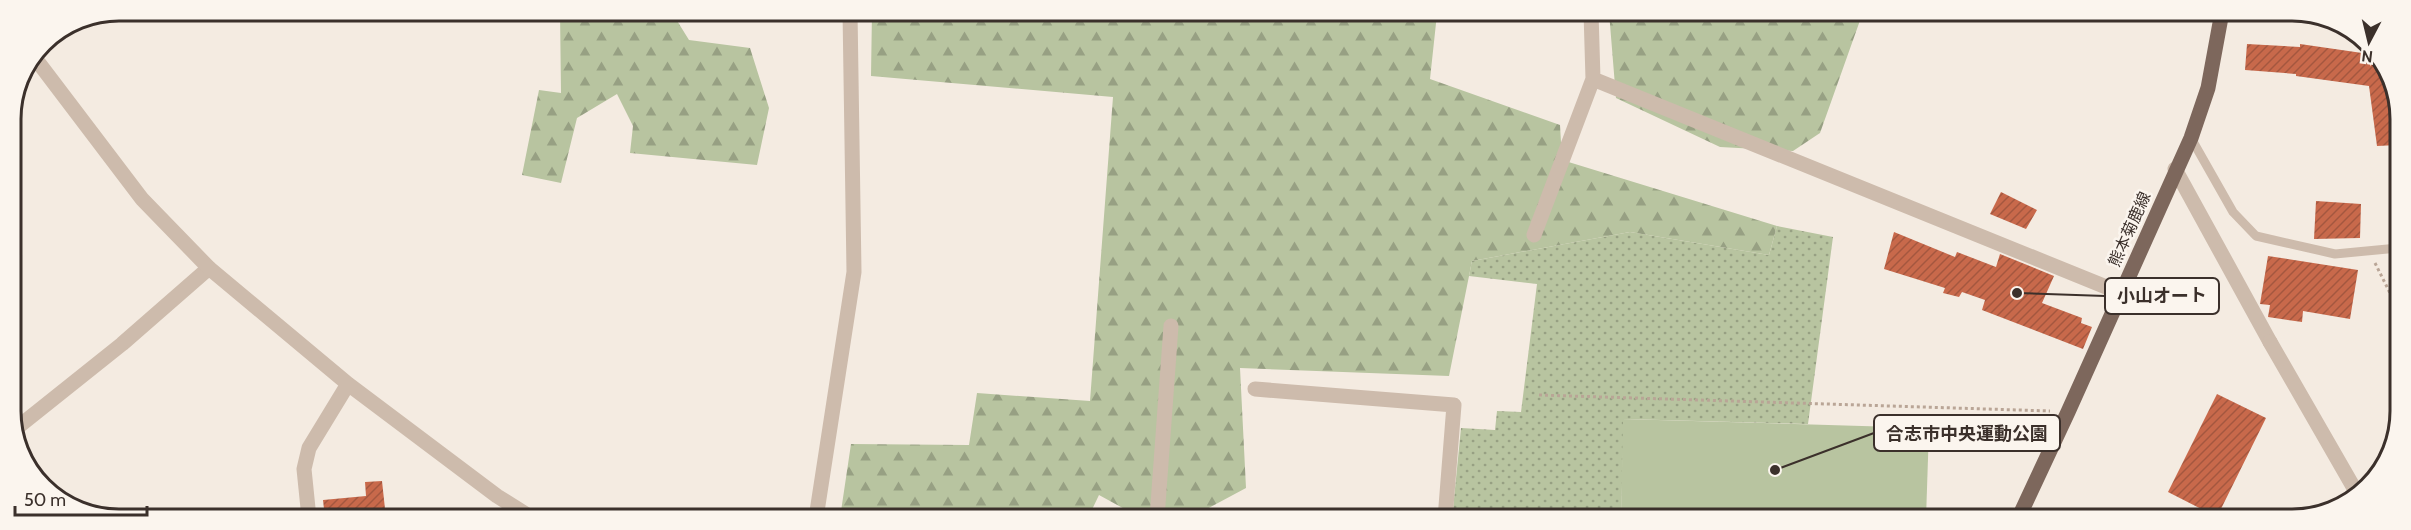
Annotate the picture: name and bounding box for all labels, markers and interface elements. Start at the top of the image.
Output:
north arrow [2339,12,2399,72]
text: N [2360,46,2374,67]
street label: 熊本菊鹿線 [2105,189,2154,270]
callout: 小山オート [2105,278,2219,314]
text: 小山オート [2117,285,2207,307]
callout: 合志市中央運動公園 [1874,415,2060,451]
text: 合志市中央運動公園 [1886,423,2048,445]
scale bar [15,479,147,517]
text: 50 m [24,489,66,511]

